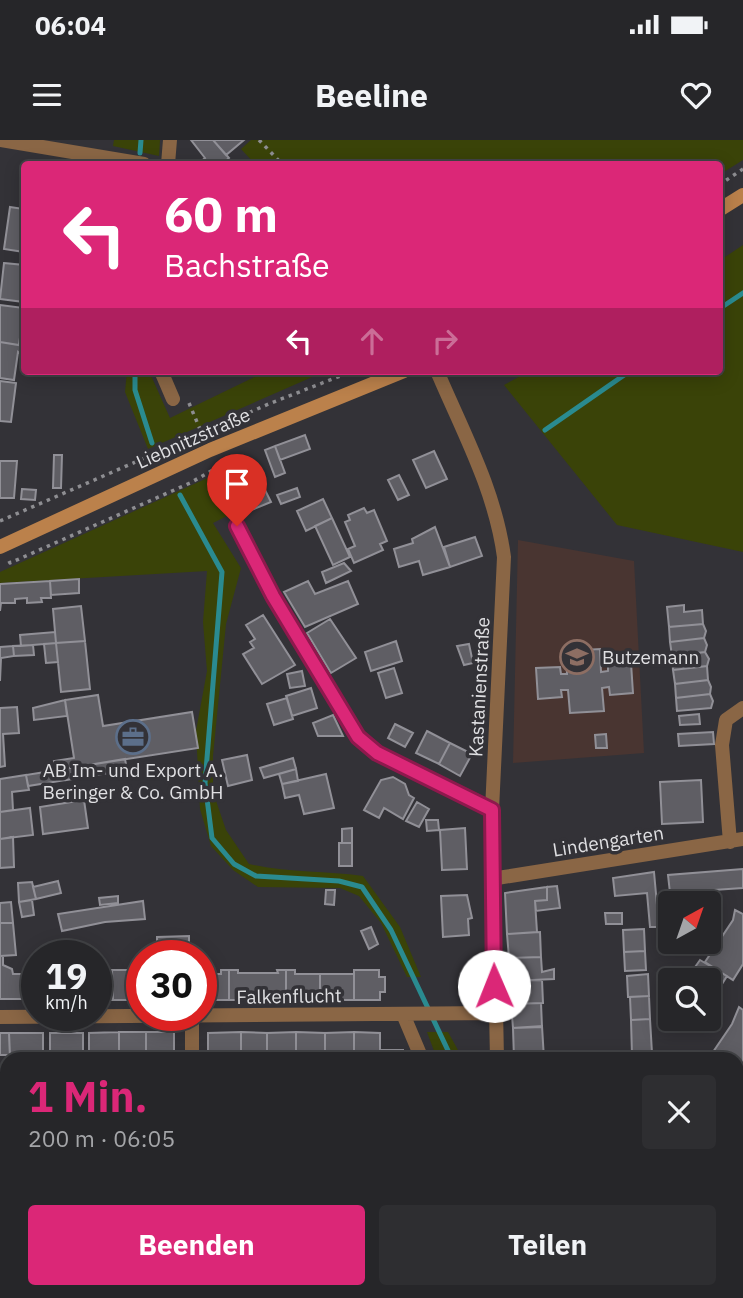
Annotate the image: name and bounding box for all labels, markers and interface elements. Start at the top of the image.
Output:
text: 06:04 [35,8,106,42]
text: Beeline [315,74,428,116]
icon: menu [28,76,66,114]
icon: heart [677,76,715,114]
text: 60 m [164,182,278,245]
icon: left [49,189,140,280]
text: Bachstraße [164,244,330,286]
icon: left [280,322,318,360]
icon: ahead [353,322,391,360]
icon: right [426,322,464,360]
street label: Liebnitzstraße [132,402,254,474]
pin [207,454,267,526]
icon: arrive [218,465,256,503]
street label: Kastanienstraße [463,616,495,758]
school or university icon: Butzemann [558,638,596,676]
place label: Butzemann [602,645,699,669]
office icon: AB Im- und Export A. Beringer & Co. GmbH [114,718,152,756]
place label: AB Im- und Export A. Beringer & Co. GmbH [43,758,223,804]
street label: Lindengarten [551,820,665,862]
north arrow [658,891,721,954]
map controls [658,891,721,1031]
speed limit sign: 30 [126,940,217,1031]
position arrow [457,949,531,1023]
text: 19 [45,953,88,999]
button: search [658,968,721,1031]
street label: Falkenflucht [236,983,342,1009]
text: km/h [45,991,88,1014]
text: 1 Min. [28,1069,148,1124]
button: close [642,1075,716,1149]
text: 200 m · 06:05 [28,1123,175,1153]
button: Beenden [28,1205,365,1285]
button: Teilen [379,1205,716,1285]

